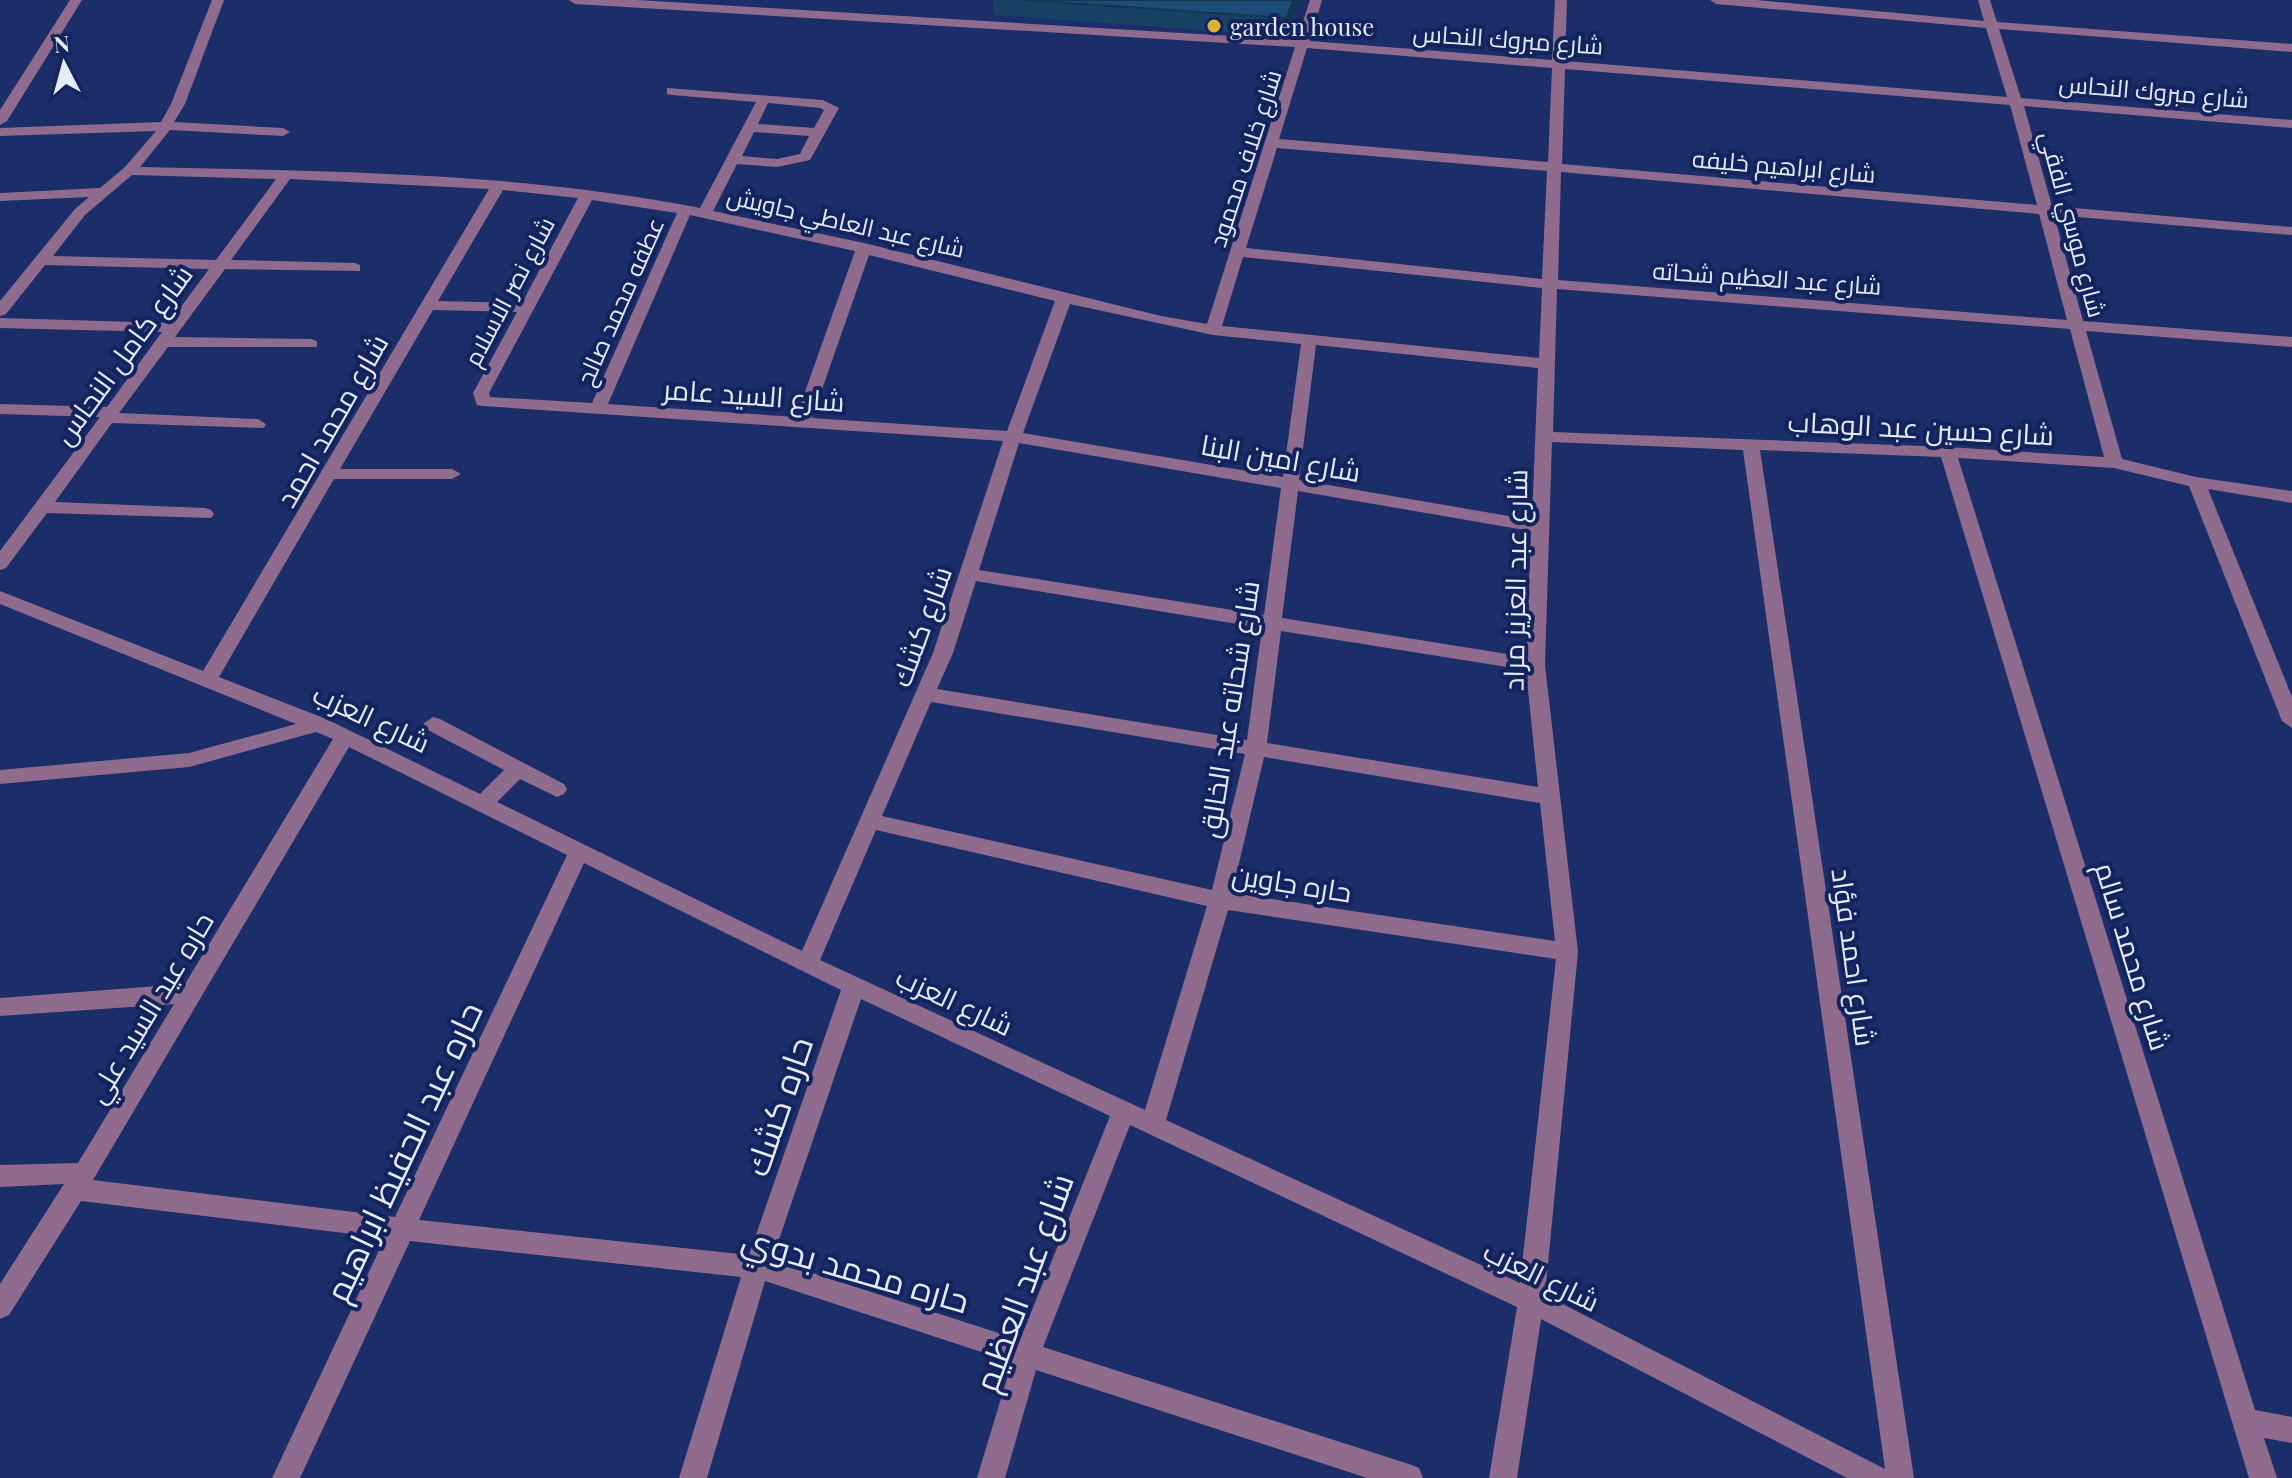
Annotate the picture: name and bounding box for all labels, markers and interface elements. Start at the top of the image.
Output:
place label: garden house [1230,10,1374,42]
street label: شارع مبروك النحاس [1412,15,1604,63]
marker: garden house [1205,17,1223,35]
north arrow [24,24,104,104]
text: N [52,27,71,59]
street label: شارع خلاف محمود [1200,65,1290,251]
street label: شارع مبروك النحاس [2057,66,2250,116]
street label: شارع موسي الفقي [2029,127,2114,322]
street label: شارع ابراهيم خليفه [1691,141,1877,191]
street label: شارع عبد العاطي جاويش [723,178,968,269]
street label: شارع نصر الاسلام [455,211,563,372]
street label: عطفه محمد صالح [568,212,672,391]
street label: شارع عبد العظيم شحاته [1651,253,1883,303]
street label: شارع كامل النحاس [44,257,201,453]
street label: شارع محمد احمد [267,327,397,514]
street label: شارع السيد عامر [660,369,846,421]
street label: شارع حسين عبد الوهاب [1787,402,2055,454]
street label: شارع امين البنا [1198,425,1364,491]
street label: شارع عبد العزيز مراد [1494,469,1536,691]
street label: شارع كشك [881,561,961,692]
street label: شارع شحاته عبد الخالق [1189,578,1269,841]
street label: شارع العزب [307,674,436,762]
street label: حاره جاوين [1230,854,1354,910]
street label: شارع محمد سالم [2085,858,2180,1055]
street label: شارع احمد فؤاد [1822,866,1886,1049]
street label: حاره عيد السيد علي [77,905,225,1112]
street label: شارع العزب [890,957,1019,1045]
street label: حاره عبد الحفيظ ابراهيم [312,993,495,1310]
street label: حاره كشك [732,1030,822,1182]
street label: شارع عبد العظيم [961,1166,1086,1399]
street label: حاره محمد بدوي [735,1214,975,1328]
street label: شارع العزب [1477,1231,1606,1321]

